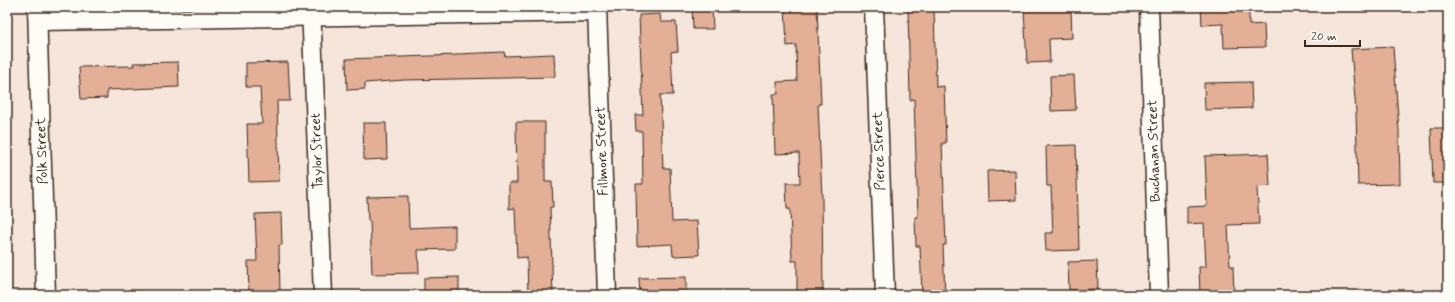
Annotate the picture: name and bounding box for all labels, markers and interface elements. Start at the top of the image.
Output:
scale bar [1305,22,1360,48]
text: 20 m [1311,29,1337,45]
street label: Buchanan Street [1143,99,1165,202]
street label: Fillmore Street [591,106,613,196]
street label: Pierce Street [869,110,889,191]
street label: Taylor Street [307,113,327,189]
street label: Polk Street [32,117,52,185]

